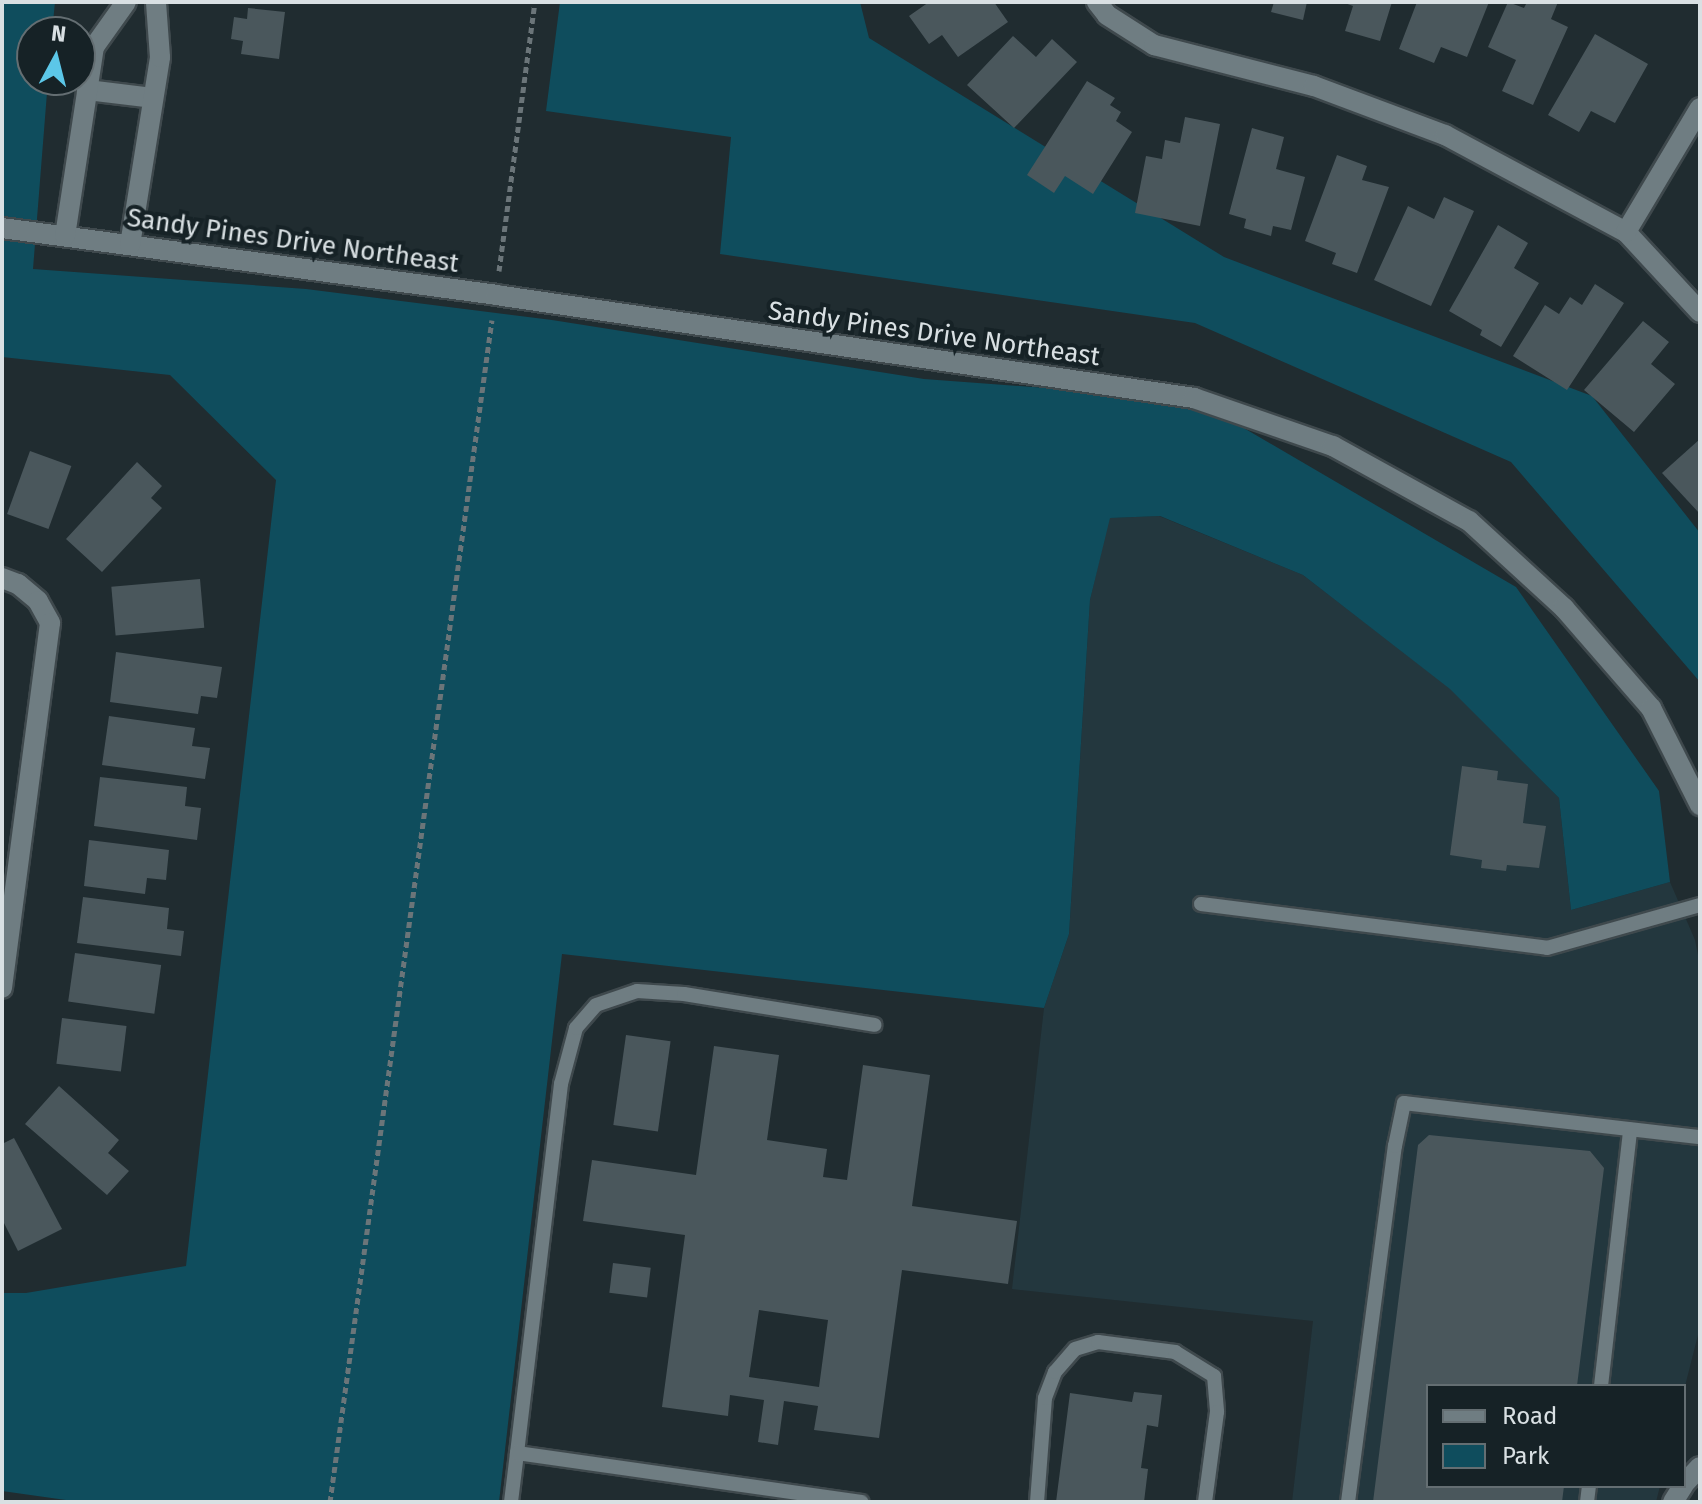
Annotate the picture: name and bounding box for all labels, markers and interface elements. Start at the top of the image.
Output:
north arrow [16,16,96,96]
text: N [50,19,68,48]
street label: Sandy Pines Drive Northeast [125,202,461,280]
street label: Sandy Pines Drive Northeast [766,295,1102,373]
legend [1426,1384,1686,1488]
text: Road [1502,1402,1557,1430]
text: Park [1502,1442,1549,1470]

